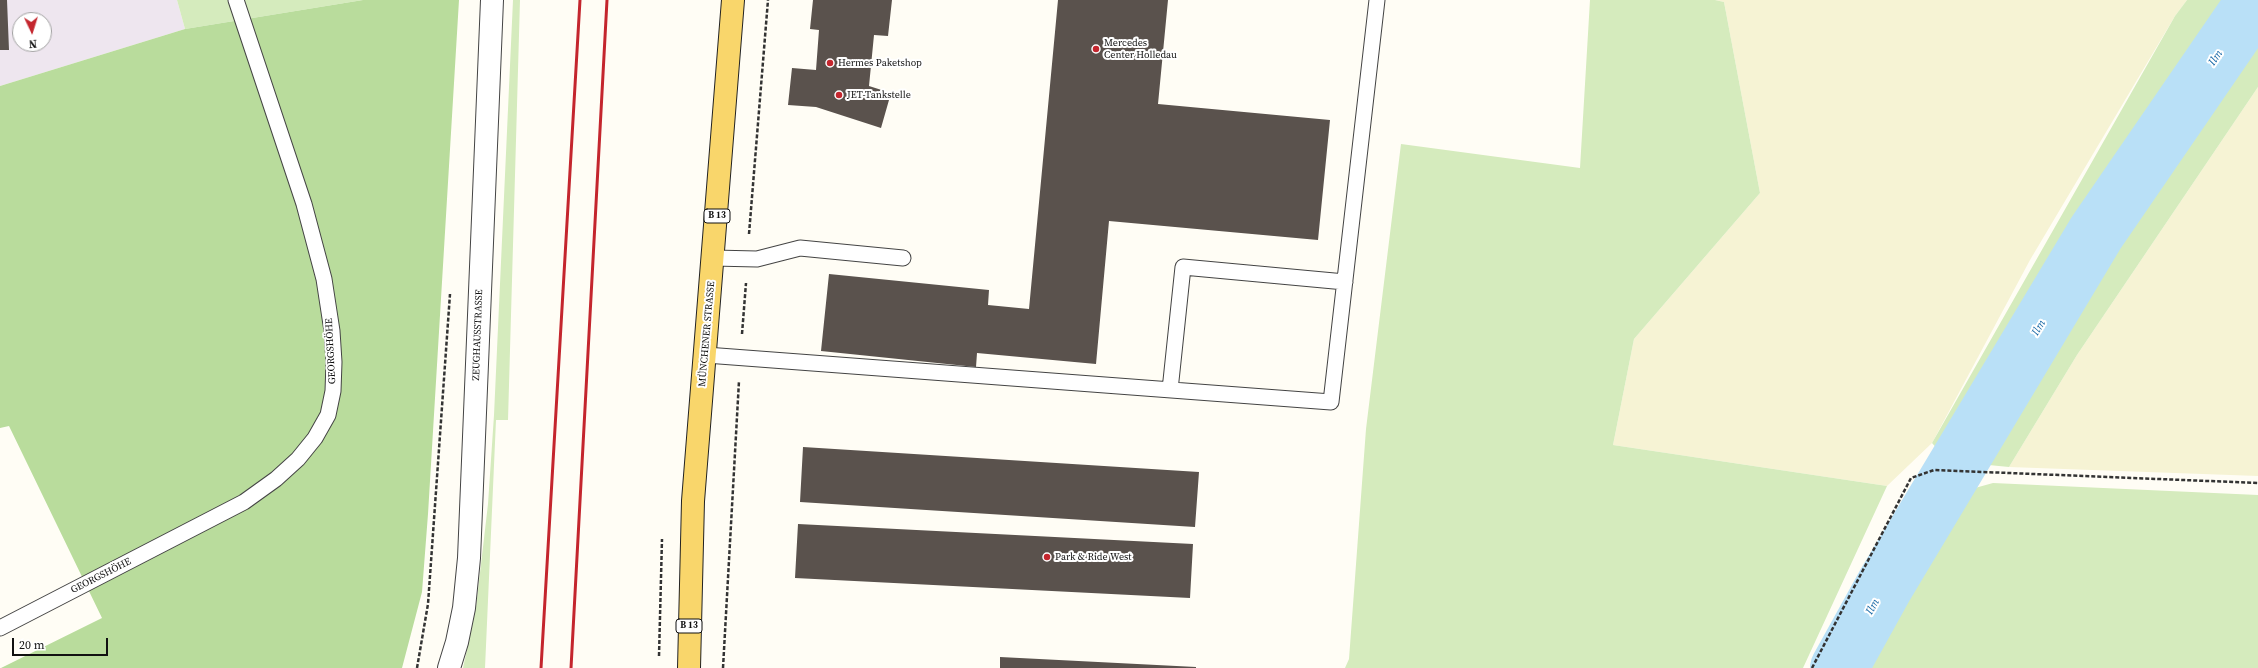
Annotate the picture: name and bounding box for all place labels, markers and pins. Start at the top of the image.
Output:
place label: Mercedes Center Holledau [1104,37,1177,60]
marker: Mercedes Center Holledau [1091,44,1101,54]
place label: Hermes Paketshop [838,57,922,69]
marker: Hermes Paketshop [825,58,835,68]
place label: JET-Tankstelle [847,89,911,101]
marker: JET-Tankstelle [834,90,844,100]
place label: Park & Ride West [1055,551,1132,563]
marker: Park & Ride West [1042,552,1052,562]

